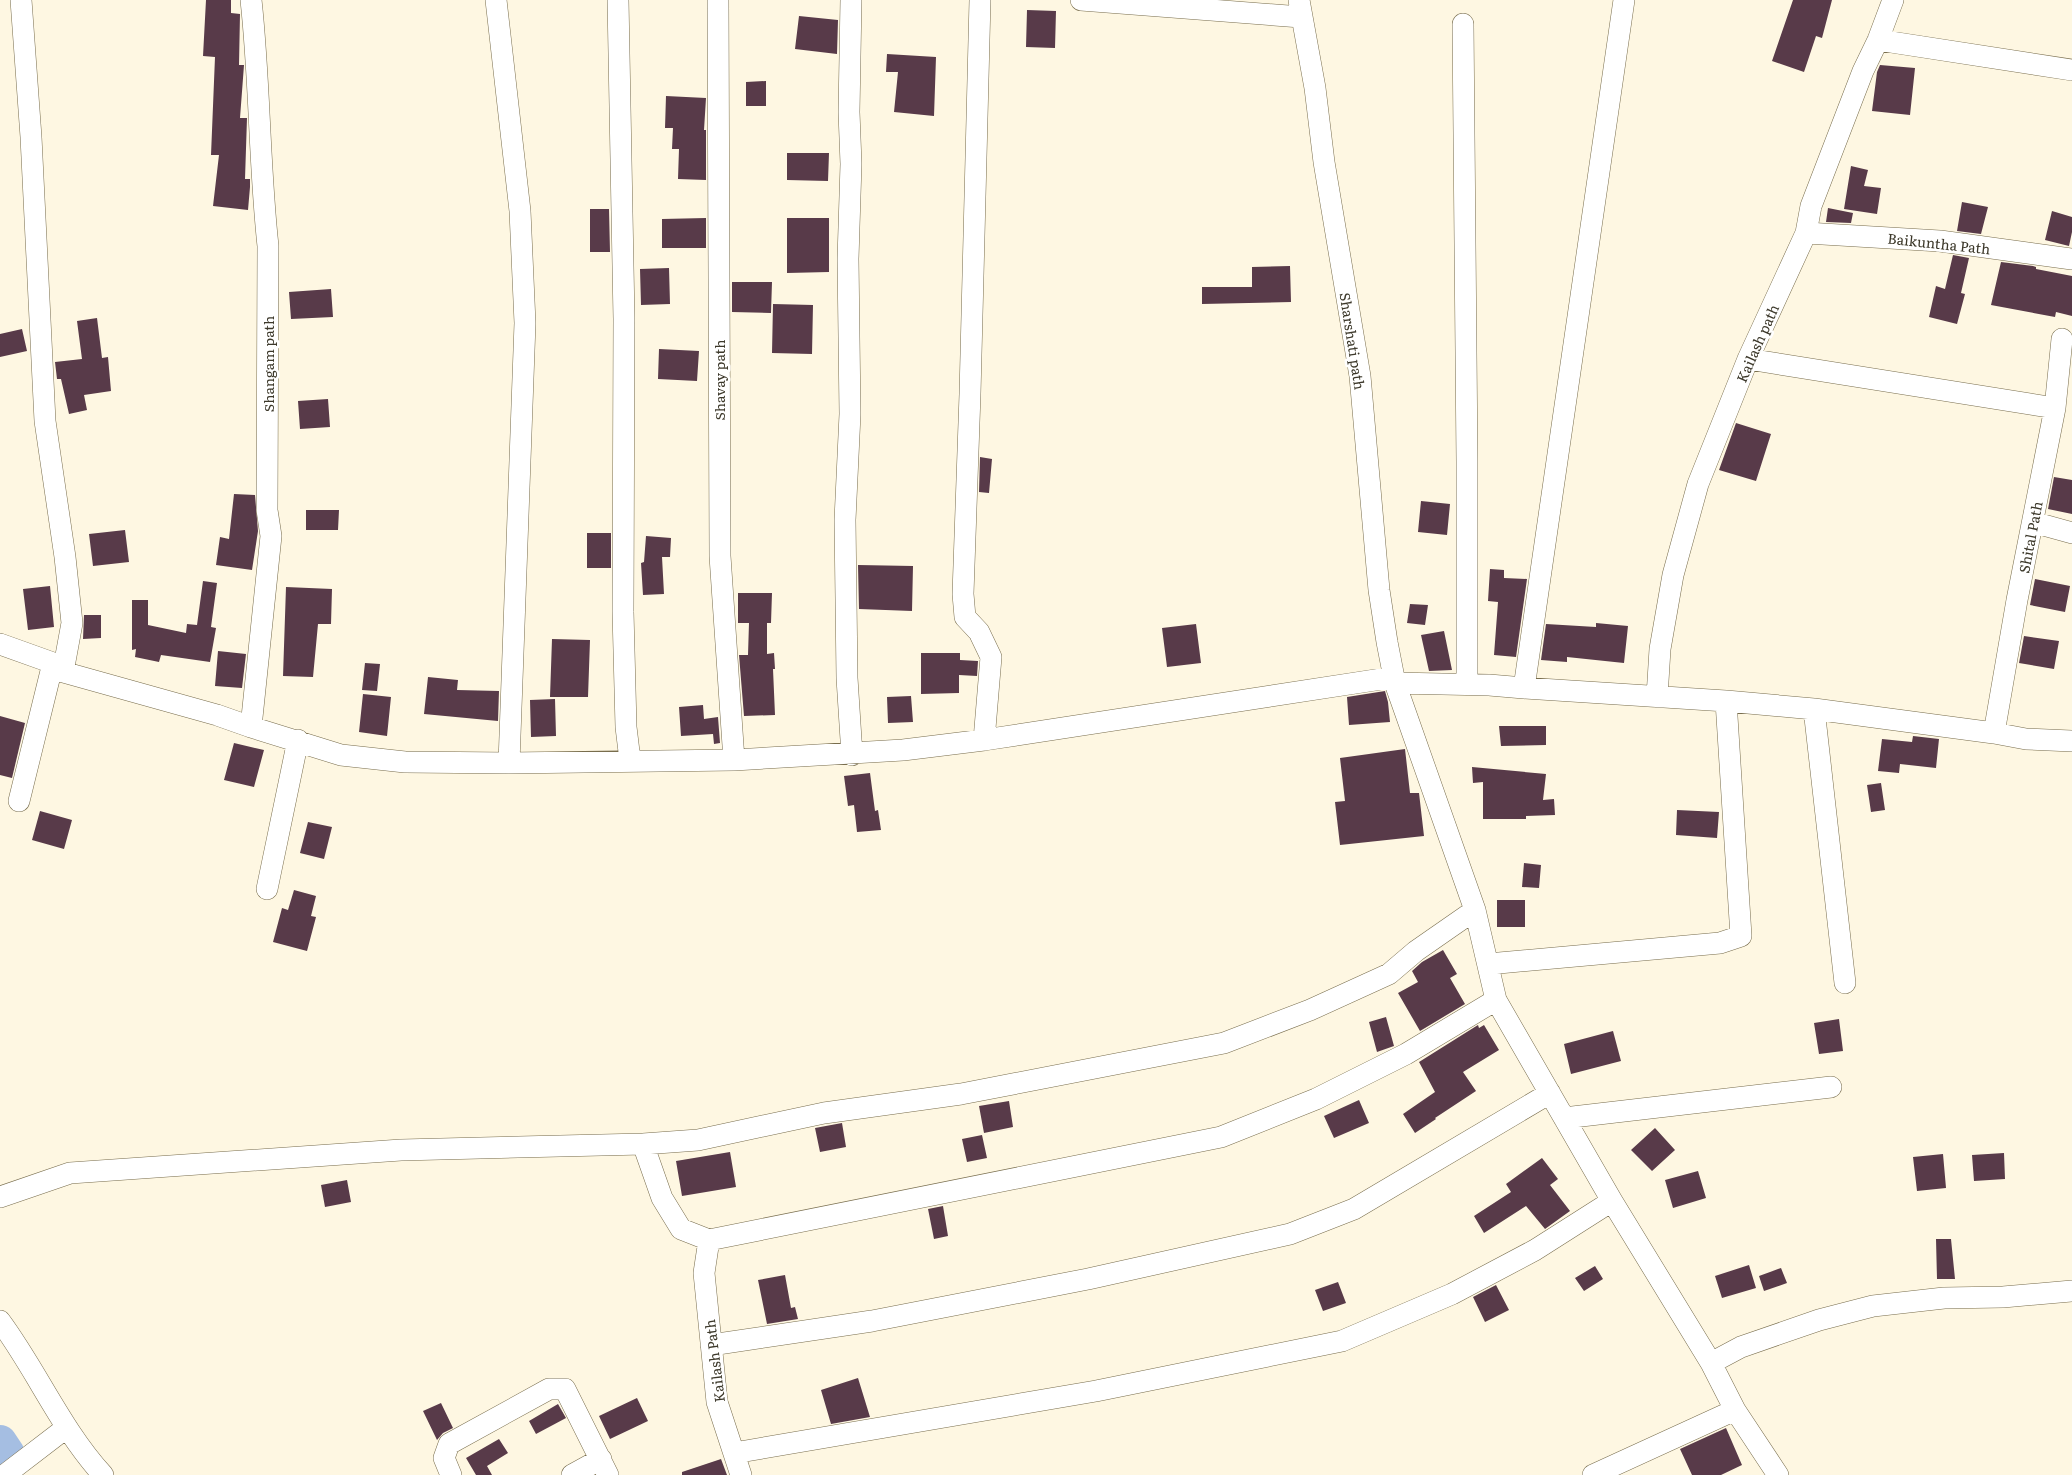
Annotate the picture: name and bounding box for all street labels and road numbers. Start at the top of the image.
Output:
street label: Baikuntha Path [1887,228,1991,258]
street label: Sharshati path [1335,291,1371,391]
street label: Kailash path [1731,301,1783,385]
street label: Shangam path [258,316,278,412]
street label: Shavay path [709,339,729,421]
street label: Shital Path [2013,499,2047,575]
street label: Kailash Path [699,1318,729,1404]

